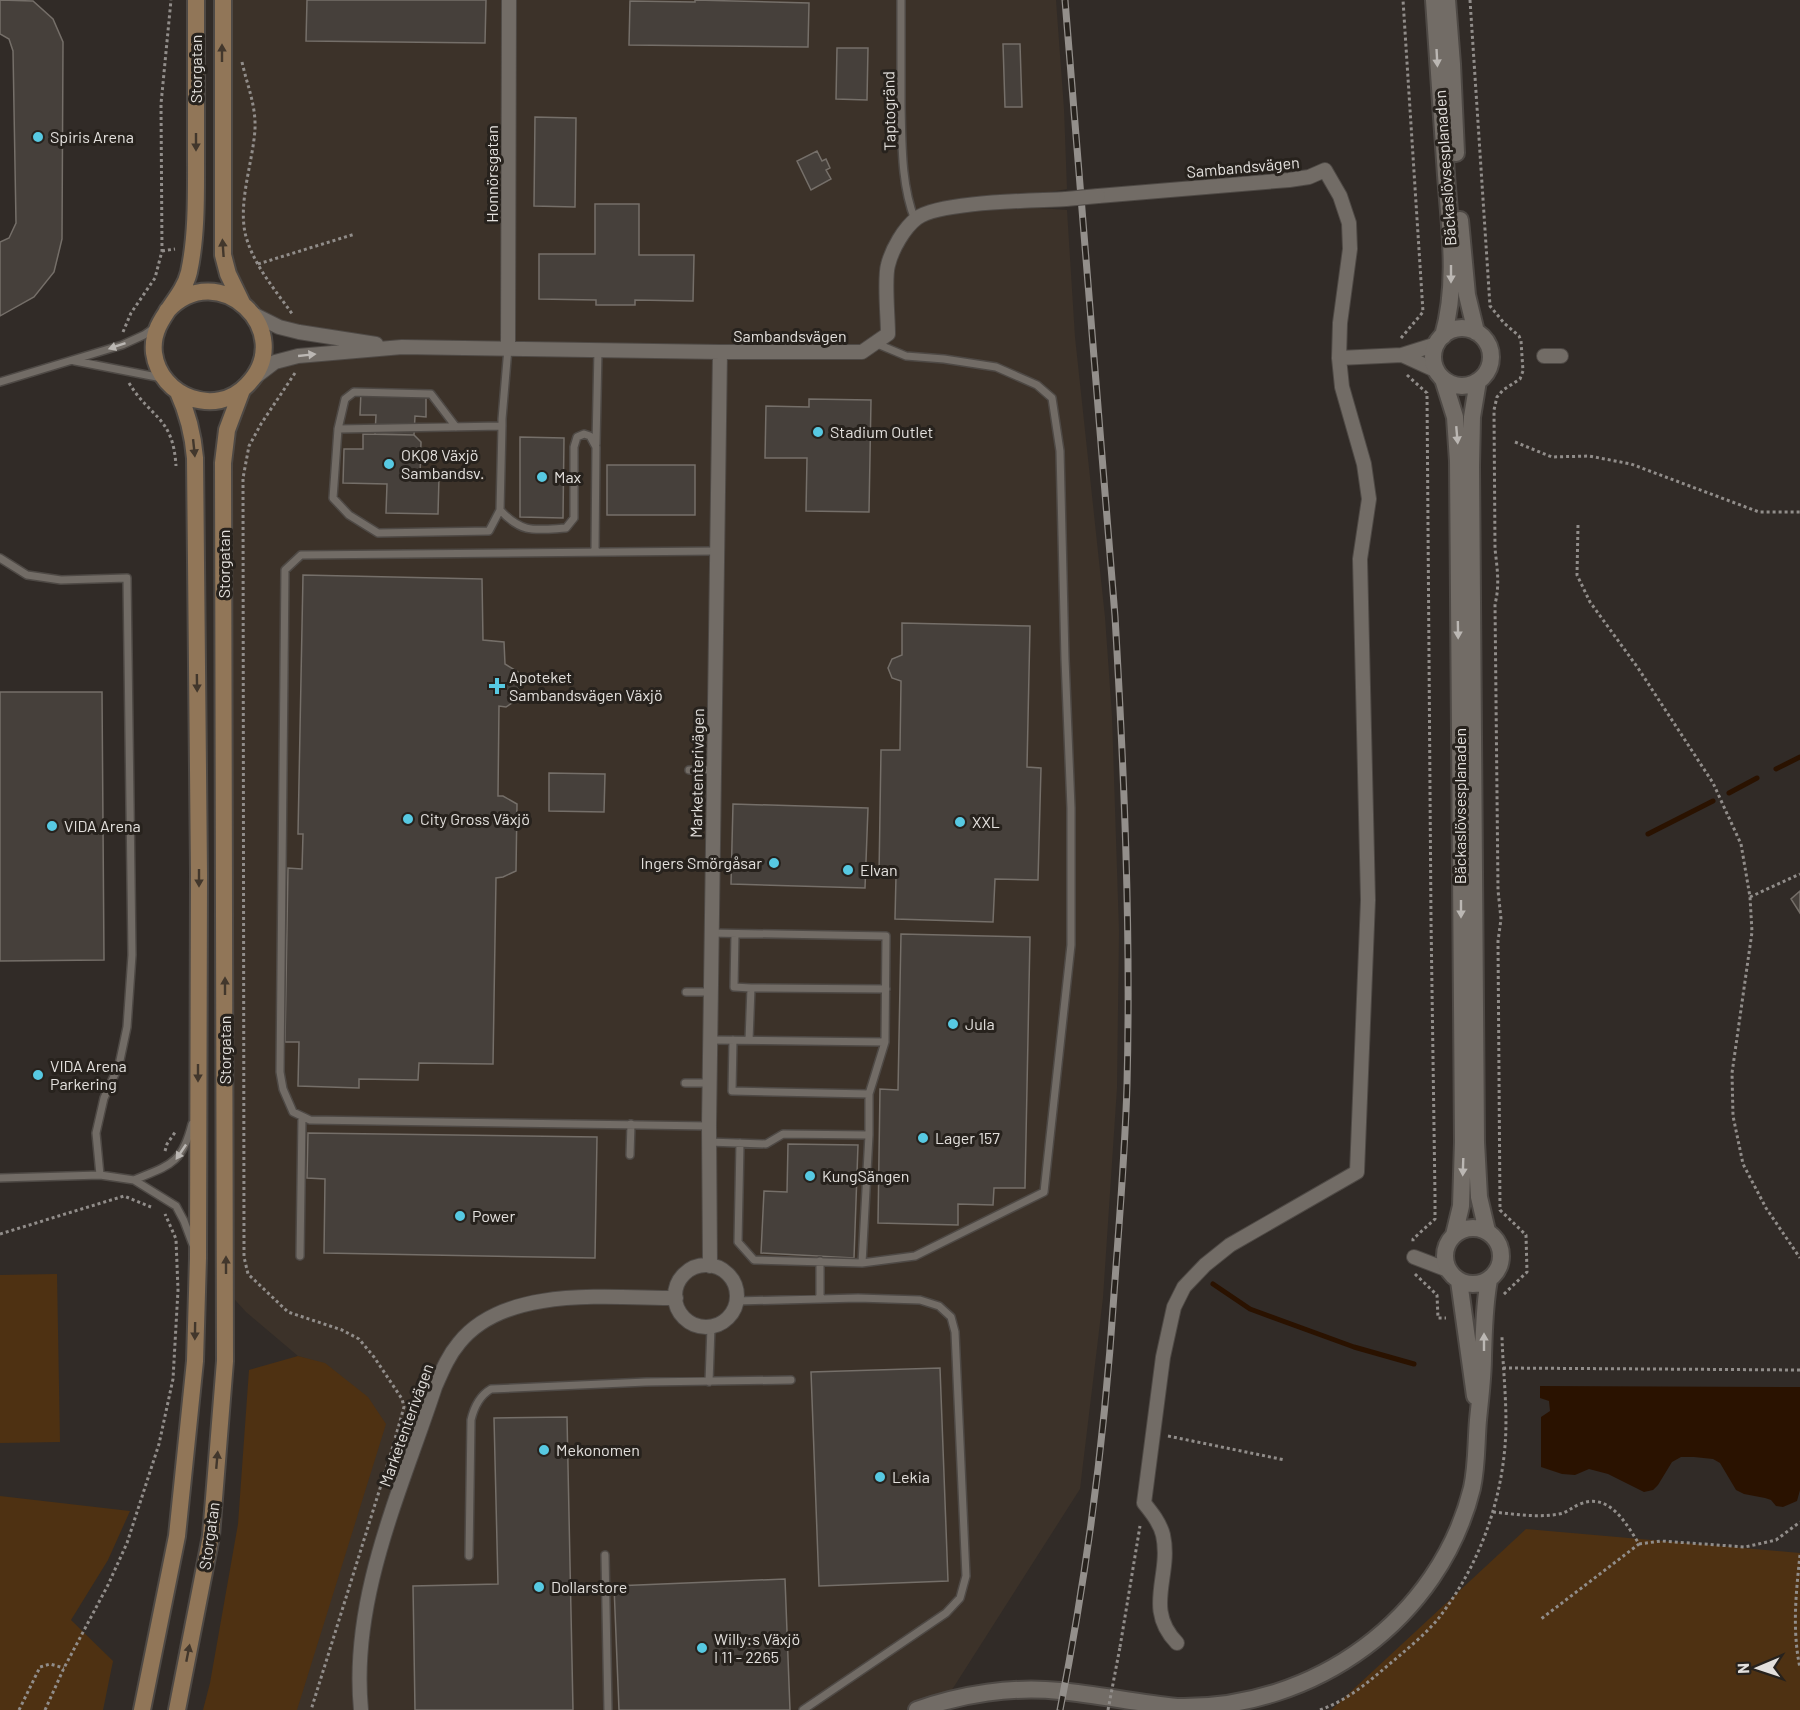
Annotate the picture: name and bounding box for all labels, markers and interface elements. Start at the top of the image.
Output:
street label: Storgatan [186,35,205,103]
one-way arrow [217,44,227,63]
one-way arrow [1432,49,1441,68]
street label: Taptogränd [878,71,899,151]
street label: Bäckaslövsesplanaden [1430,89,1459,247]
street label: Honnörsgatan [482,125,501,223]
place label: Spiris Arena [50,127,134,146]
marker: Spiris Arena [31,130,45,144]
one-way arrow [191,133,201,152]
street label: Sambandsvägen [1186,152,1300,181]
one-way arrow [219,238,228,257]
one-way arrow [1446,264,1456,283]
street label: Sambandsvägen [733,326,847,345]
one-way arrow [108,341,126,351]
one-way arrow [297,350,316,360]
place label: Stadium Outlet [830,422,933,441]
marker: Stadium Outlet [811,425,825,439]
one-way arrow [1452,426,1462,445]
one-way arrow [189,438,199,457]
place label: OKQ8 Växjö Sambandsv. [401,445,484,482]
marker: OKQ8 Växjö Sambandsv. [382,457,396,471]
place label: Max [554,467,582,486]
marker: Max [535,470,549,484]
street label: Storgatan [214,530,233,598]
one-way arrow [1454,621,1463,640]
place label: Apoteket Sambandsvägen Växjö [509,667,663,704]
one-way arrow [192,674,202,693]
marker: Apoteket Sambandsvägen Växjö [490,679,504,693]
street label: Marketenterivägen [686,708,707,838]
street label: Bäckaslövsesplanaden [1450,728,1469,884]
place label: City Gross Växjö [420,809,530,828]
marker: City Gross Växjö [401,812,415,826]
place label: XXL [972,812,1000,831]
marker: XXL [953,815,967,829]
place label: VIDA Arena [64,816,141,835]
marker: VIDA Arena [45,819,59,833]
place label: Ingers Smörgåsar [640,853,762,872]
marker: Ingers Smörgåsar [767,856,781,870]
place label: Elvan [860,860,898,879]
marker: Elvan [841,863,855,877]
one-way arrow [194,869,204,888]
one-way arrow [1456,899,1466,918]
one-way arrow [220,977,229,996]
place label: Jula [965,1014,995,1033]
street label: Storgatan [215,1016,234,1084]
marker: Jula [946,1017,960,1031]
place label: VIDA Arena Parkering [50,1056,127,1093]
one-way arrow [193,1064,203,1083]
marker: VIDA Arena Parkering [31,1068,45,1082]
place label: Lager 157 [935,1128,1000,1147]
marker: Lager 157 [916,1131,930,1145]
one-way arrow [176,1144,187,1160]
one-way arrow [1458,1157,1467,1176]
place label: KungSängen [822,1166,909,1185]
marker: KungSängen [803,1169,817,1183]
place label: Power [472,1206,515,1225]
marker: Power [453,1209,467,1223]
one-way arrow [221,1256,231,1275]
one-way arrow [191,1322,200,1341]
one-way arrow [1479,1332,1488,1351]
street label: Marketenterivägen [374,1361,437,1489]
place label: Mekonomen [556,1440,640,1459]
marker: Mekonomen [537,1443,551,1457]
one-way arrow [212,1451,222,1470]
place label: Lekia [892,1467,930,1486]
marker: Lekia [873,1470,887,1484]
street label: Storgatan [194,1501,223,1571]
place label: Dollarstore [551,1577,627,1596]
marker: Dollarstore [532,1580,546,1594]
place label: Willy:s Växjö I 11 - 2265 [714,1629,800,1666]
north arrow [1728,1638,1788,1698]
marker: Willy:s Växjö I 11 - 2265 [695,1641,709,1655]
one-way arrow [184,1643,193,1662]
text: N [1733,1663,1752,1674]

